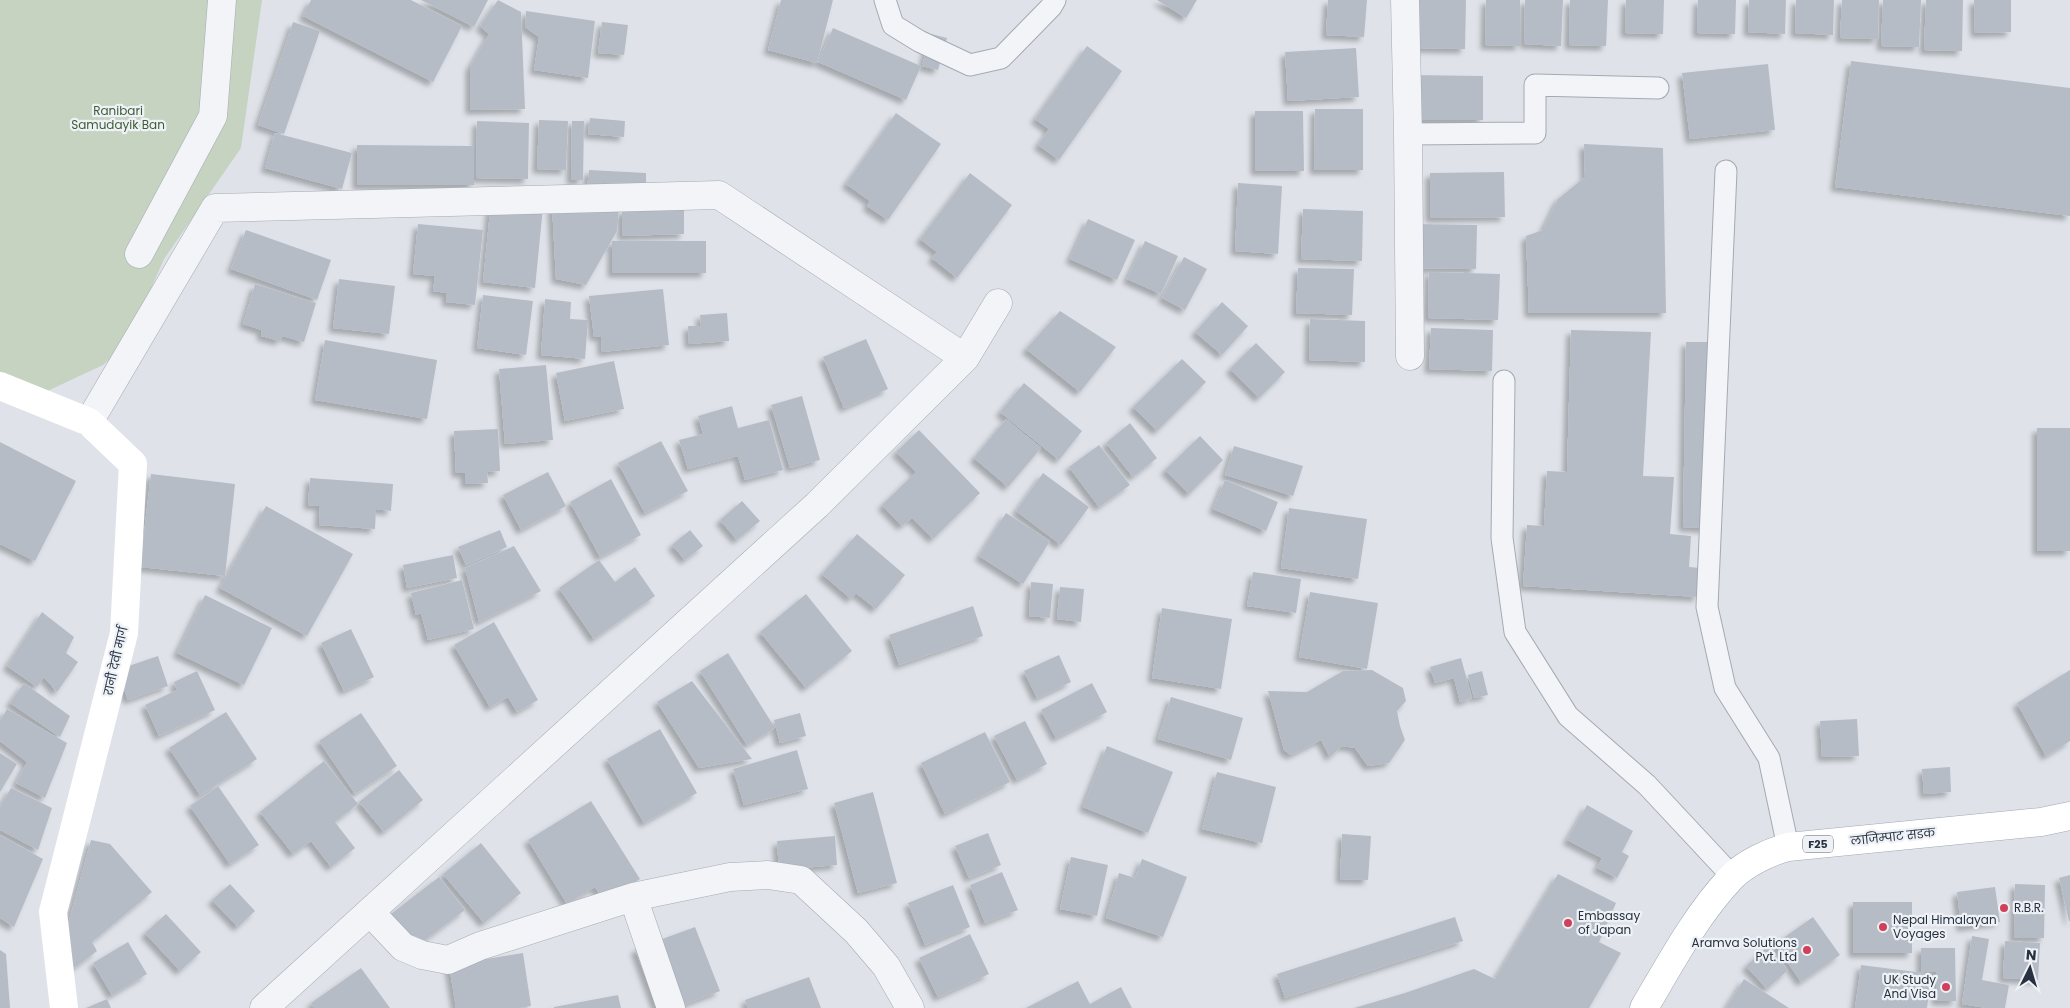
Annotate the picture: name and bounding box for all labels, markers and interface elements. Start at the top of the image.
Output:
park label: Ranibari Samudayik Ban [71,102,165,133]
street label: रानी देवी मार्ग [99,623,132,698]
street label: लाजिम्पाट सडक [1849,823,1937,850]
road number: F25 [1803,836,1833,852]
place label: R.B.R. [2014,899,2044,916]
marker: R.B.R. [1998,902,2010,914]
place label: Embassay of Japan [1578,907,1640,938]
place label: Nepal Himalayan Voyages [1893,911,1997,942]
marker: Embassay of Japan [1562,917,1574,929]
marker: Nepal Himalayan Voyages [1877,921,1889,933]
place label: Aramva Solutions Pvt. Ltd [1692,934,1797,965]
north arrow [2005,943,2055,993]
marker: Aramva Solutions Pvt. Ltd [1801,944,1813,956]
text: N [2025,945,2037,965]
place label: UK Study And Visa [1883,971,1936,1002]
marker: UK Study And Visa [1940,981,1952,993]

